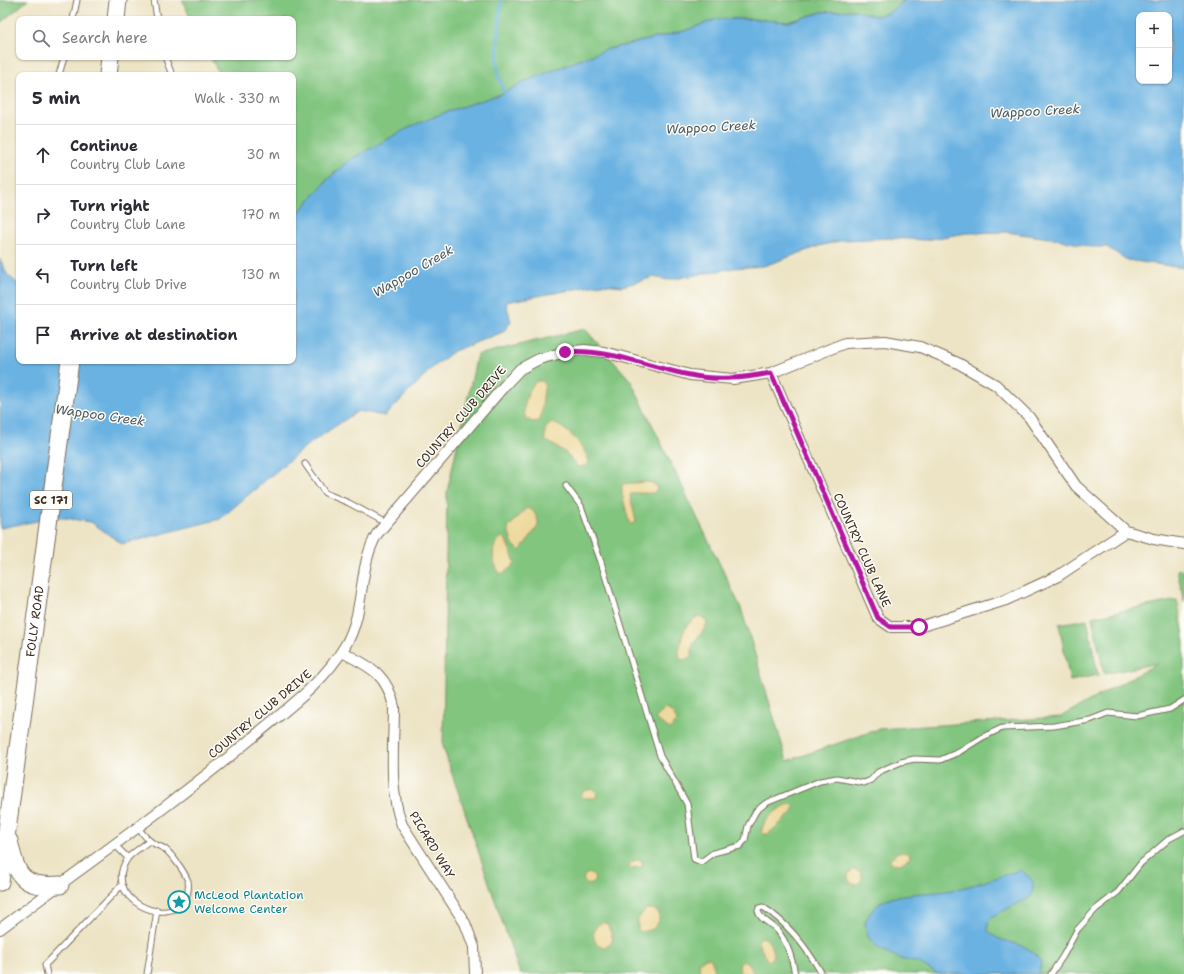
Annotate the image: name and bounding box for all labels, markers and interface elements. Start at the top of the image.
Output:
map controls [1136,12,1172,84]
button: + [1136,12,1172,48]
search box [16,16,296,60]
icon: search [30,27,52,49]
text: Search here [62,28,148,48]
button: − [1136,48,1172,84]
text: 5 min [32,87,80,109]
text: Walk · 330 m [194,90,280,107]
water label: Wappoo Creek [990,100,1081,122]
water label: Wappoo Creek [666,116,757,138]
text: Continue [70,136,138,156]
icon: ahead [32,144,54,166]
text: 30 m [246,146,280,163]
text: Country Club Lane [70,156,186,173]
text: Turn right [70,196,150,216]
icon: right [32,204,54,226]
text: 170 m [242,206,280,223]
text: Country Club Lane [70,216,186,233]
water label: Wappoo Creek [370,241,457,301]
text: Turn left [70,256,138,276]
icon: left [32,264,54,286]
text: 130 m [242,266,280,283]
text: Country Club Drive [70,276,187,293]
icon: arrive [32,324,54,346]
text: Arrive at destination [70,325,238,345]
route end [556,343,574,361]
street label: COUNTRY CLUB DRIVE [412,363,510,471]
water label: Wappoo Creek [54,400,146,430]
street label: COUNTRY CLUB LANE [830,490,894,610]
road number: SC 171 [30,491,72,509]
street label: FOLLY ROAD [22,585,48,658]
route start [910,618,928,636]
street label: COUNTRY CLUB DRIVE [205,666,315,762]
street label: PICARD WAY [406,808,459,882]
place label: McLeod Plantation Welcome Center [194,887,304,917]
place icon: McLeod Plantation Welcome Center [166,889,192,915]

